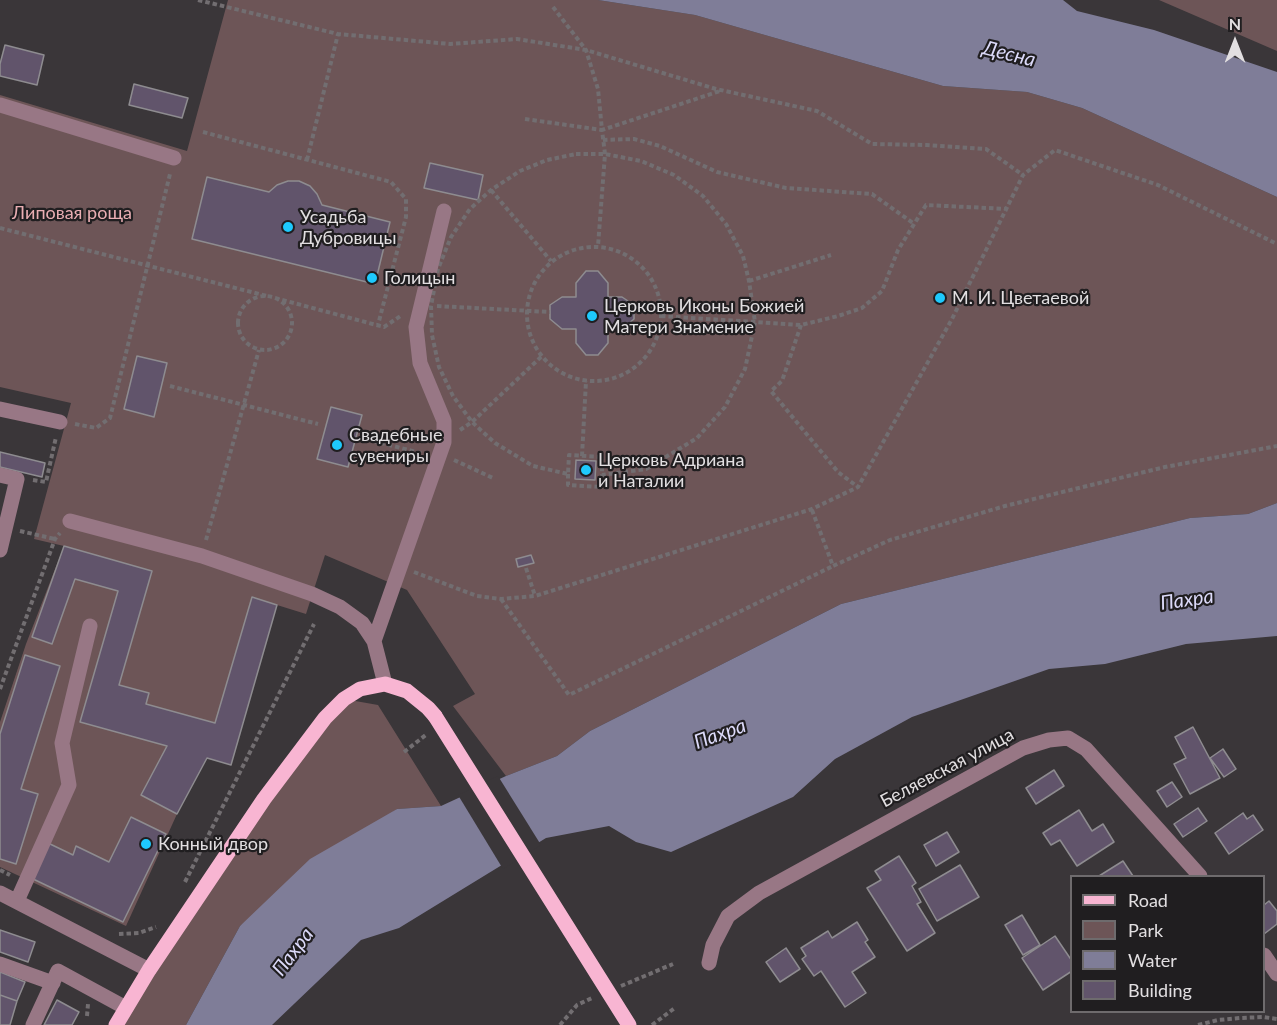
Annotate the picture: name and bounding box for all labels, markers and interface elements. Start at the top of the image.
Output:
north arrow [1205,12,1265,72]
text: N [1229,14,1241,33]
water label: Десна [980,36,1038,72]
park label: Липовая роща [12,202,132,224]
place label: Усадьба Дубровицы [300,206,397,248]
marker: Усадьба Дубровицы [281,220,295,234]
place label: Голицын [384,267,455,289]
marker: Голицын [365,271,379,285]
place label: М. И. Цветаевой [952,287,1089,309]
marker: М. И. Цветаевой [933,291,947,305]
place label: Церковь Иконы Божией Матери Знамение [604,295,804,338]
marker: Церковь Иконы Божией Матери Знамение [585,309,599,323]
place label: Свадебные сувениры [349,424,442,466]
marker: Свадебные сувениры [330,438,344,452]
place label: Церковь Адриана и Наталии [598,449,744,492]
marker: Церковь Адриана и Наталии [579,463,593,477]
water label: Пахра [1159,584,1215,616]
water label: Пахра [691,714,749,754]
street label: Беляевская улица [877,724,1017,812]
place label: Конный двор [158,833,268,855]
marker: Конный двор [139,837,153,851]
legend [1070,875,1265,1013]
text: Road [1128,889,1168,911]
text: Park [1128,919,1163,941]
water label: Пахра [267,923,319,981]
text: Water [1128,949,1177,971]
text: Building [1128,979,1192,1001]

